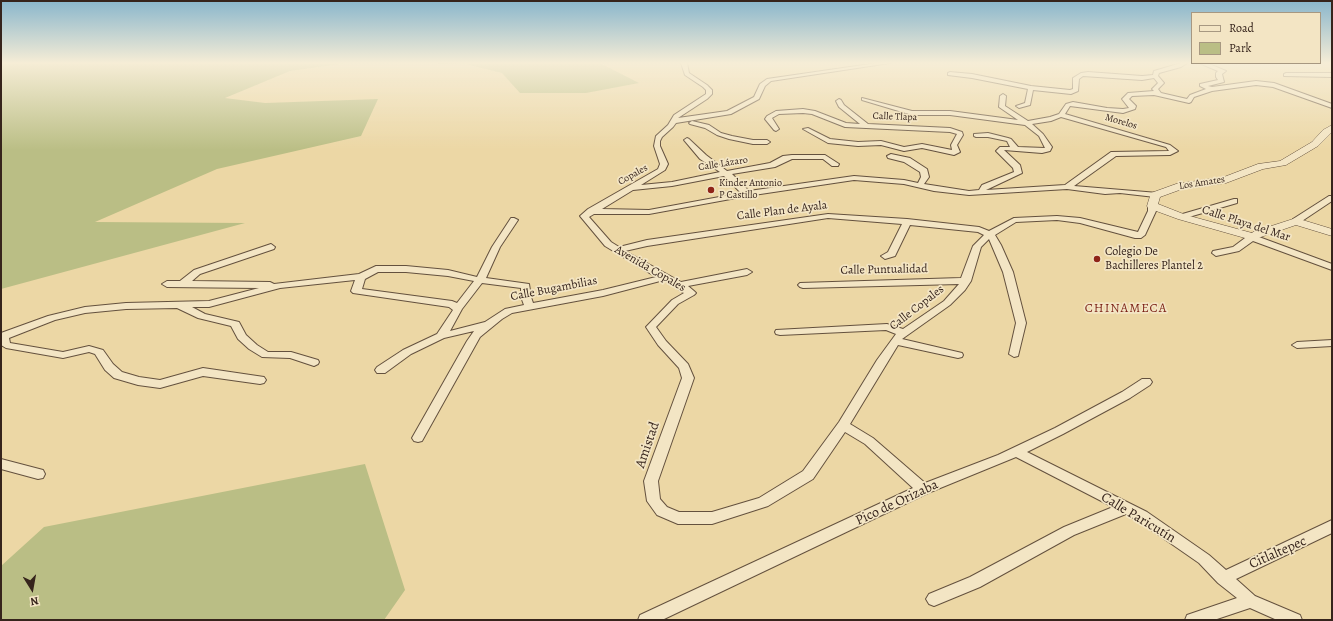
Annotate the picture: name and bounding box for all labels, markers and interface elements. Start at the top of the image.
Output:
legend [1191,12,1321,64]
text: Road [1229,20,1254,36]
text: Park [1229,40,1252,56]
street label: Calle Tlapa [872,110,918,124]
street label: Morelos [1104,112,1138,132]
street label: Calle Lázaro [697,154,749,174]
street label: Copales [616,162,650,188]
street label: Los Amates [1178,173,1226,193]
place label: Kinder Antonio P Castillo [719,178,782,202]
marker: Kinder Antonio P Castillo [706,185,716,195]
street label: Calle Plan de Ayala [736,198,828,224]
street label: Calle Playa del Mar [1200,203,1292,245]
street label: Avenida Copales [612,243,688,295]
place label: Colegio De Bachilleres Plantel 2 [1105,245,1203,273]
marker: Colegio De Bachilleres Plantel 2 [1092,254,1102,264]
street label: Calle Puntualidad [840,262,928,278]
street label: Calle Bugambilias [509,274,599,304]
street label: Calle Copales [887,282,947,334]
district label: CHINAMECA [1085,301,1167,317]
street label: Amistad [632,420,664,470]
street label: Pico de Orizaba [853,477,941,529]
street label: Calle Paricutín [1098,489,1178,547]
street label: Citlaltepec [1247,533,1309,573]
north arrow [12,569,52,609]
text: N [29,593,40,609]

